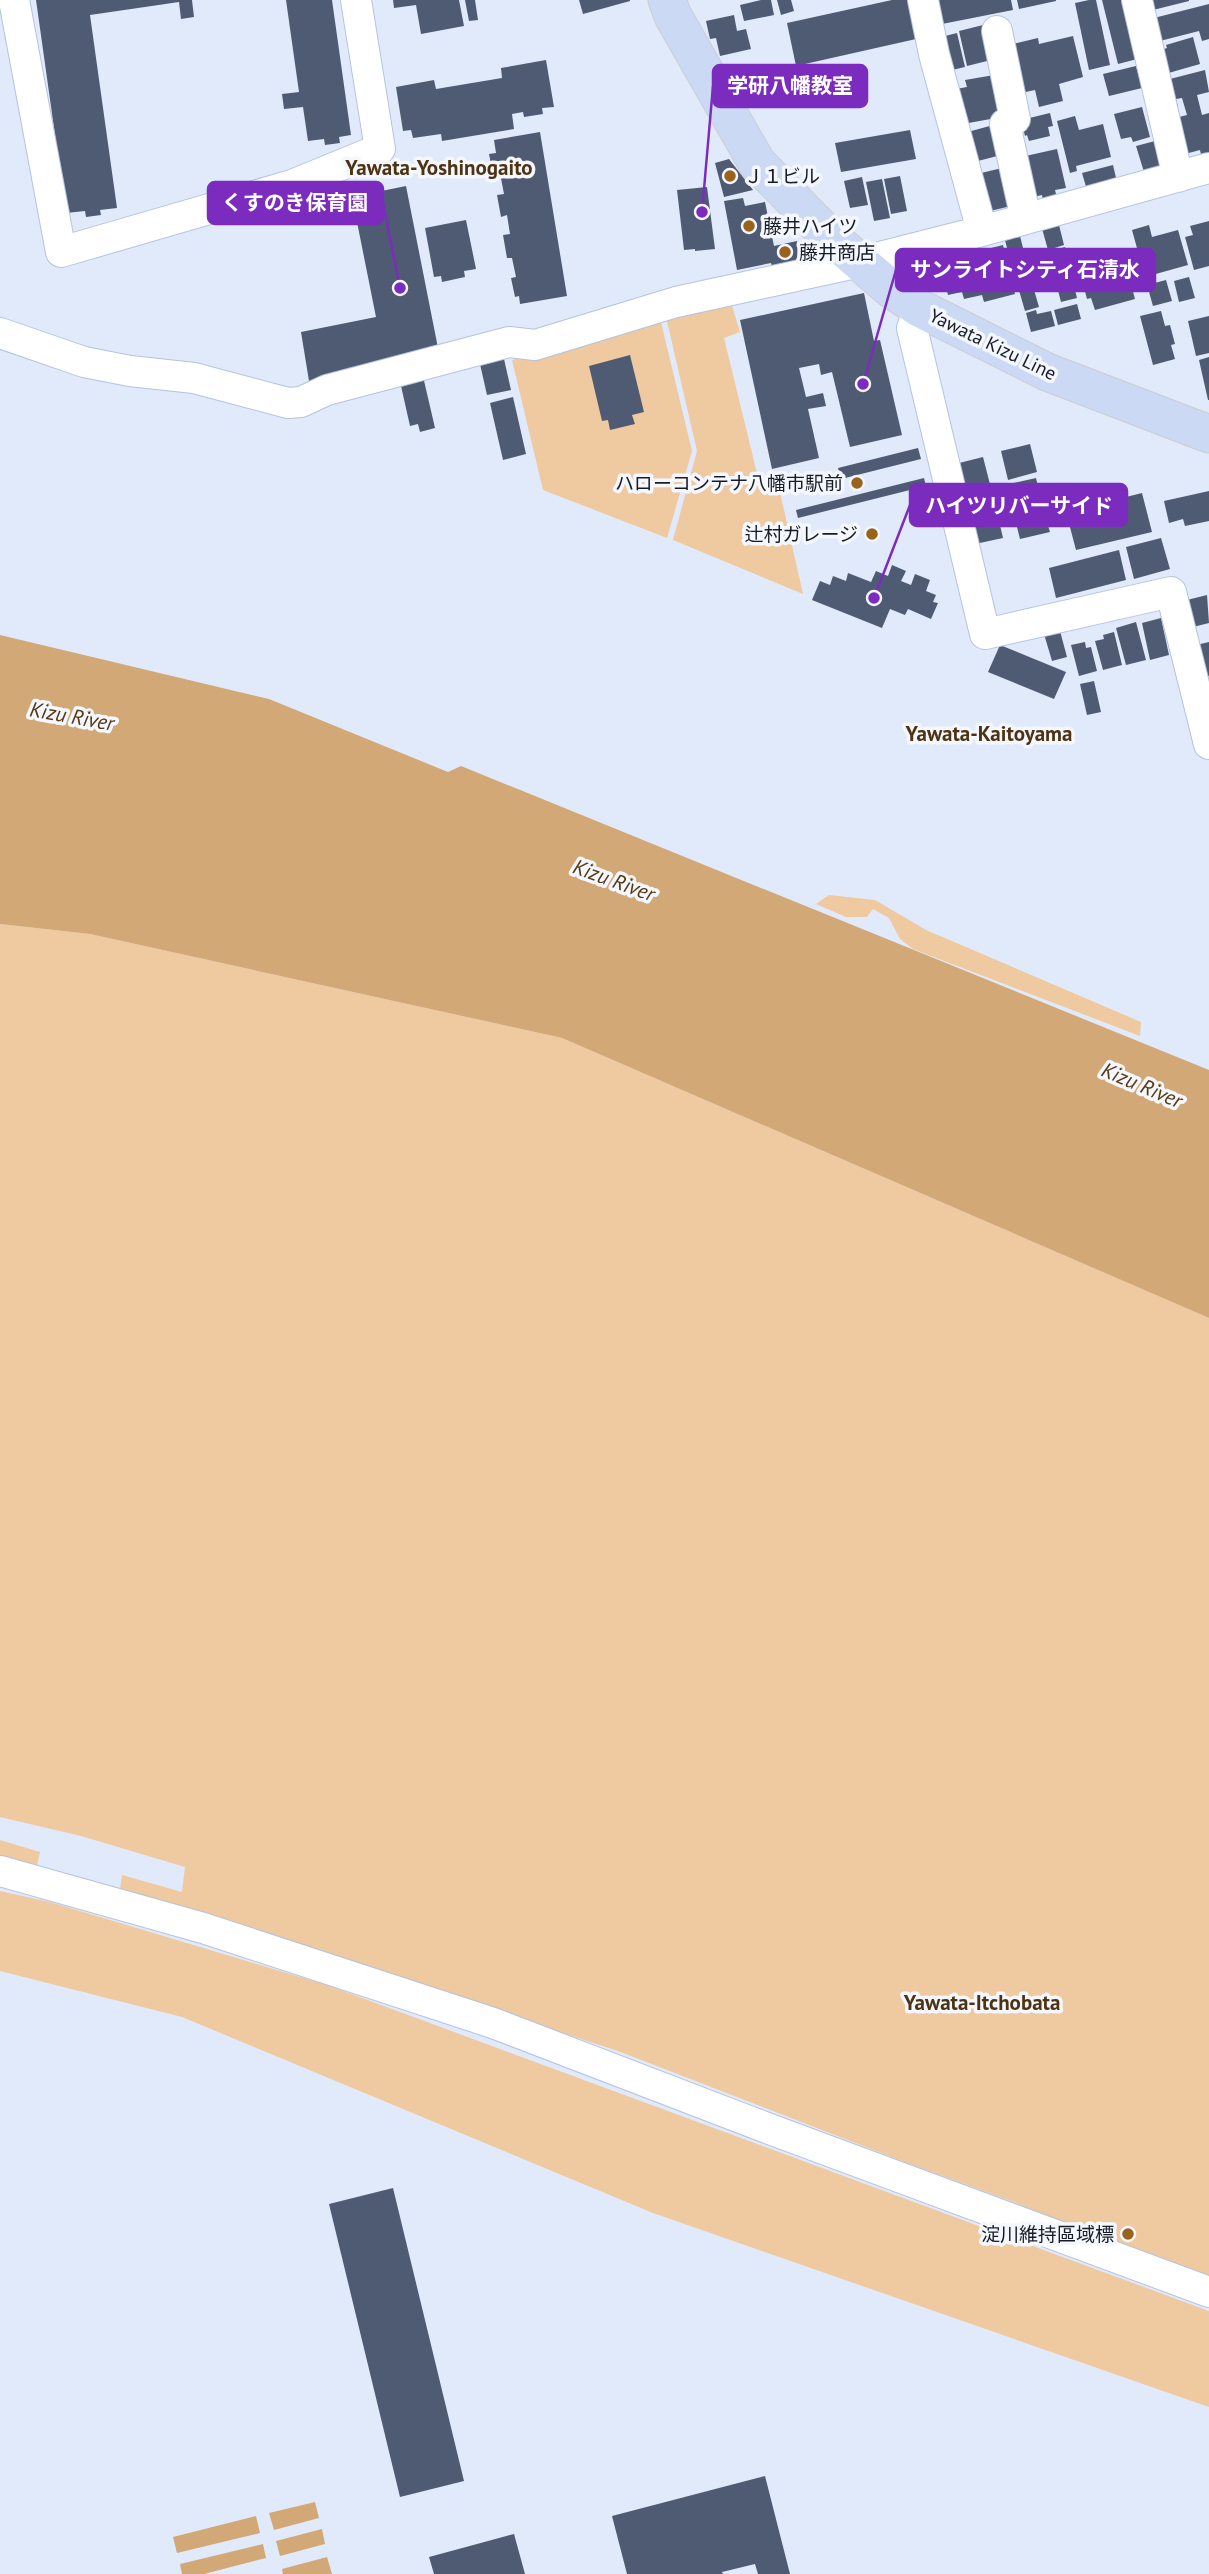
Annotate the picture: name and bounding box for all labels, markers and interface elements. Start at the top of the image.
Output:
callout: 学研八幡教室 [713,65,867,107]
text: 学研八幡教室 [727,72,853,99]
district label: Yawata-Yoshinogaito [344,154,533,181]
place label: Ｊ１ビル [744,164,820,188]
marker: Ｊ１ビル [722,168,738,184]
callout: くすのき保育園 [208,182,383,224]
text: くすのき保育園 [222,189,368,216]
place label: 藤井ハイツ [763,214,858,238]
marker: 藤井ハイツ [741,218,757,234]
place label: 藤井商店 [799,240,875,264]
marker: 藤井商店 [777,244,793,260]
callout: サンライトシティ石清水 [896,249,1155,291]
text: サンライトシティ石清水 [910,256,1140,283]
street label: Yawata Kizu Line [926,303,1060,385]
place label: ハローコンテナ八幡市駅前 [615,471,843,495]
marker: ハローコンテナ八幡市駅前 [849,475,865,491]
callout: ハイツリバーサイド [910,484,1127,526]
text: ハイツリバーサイド [925,492,1113,519]
place label: 辻村ガレージ [744,522,858,546]
marker: 辻村ガレージ [864,526,880,542]
water label: Kizu River [28,695,118,737]
district label: Yawata-Kaitoyama [905,720,1072,747]
water label: Kizu River [569,853,661,908]
water label: Kizu River [1098,1056,1188,1115]
district label: Yawata-Itchobata [903,1989,1060,2016]
place label: 淀川維持區域標 [981,2222,1114,2246]
marker: 淀川維持區域標 [1120,2226,1136,2242]

